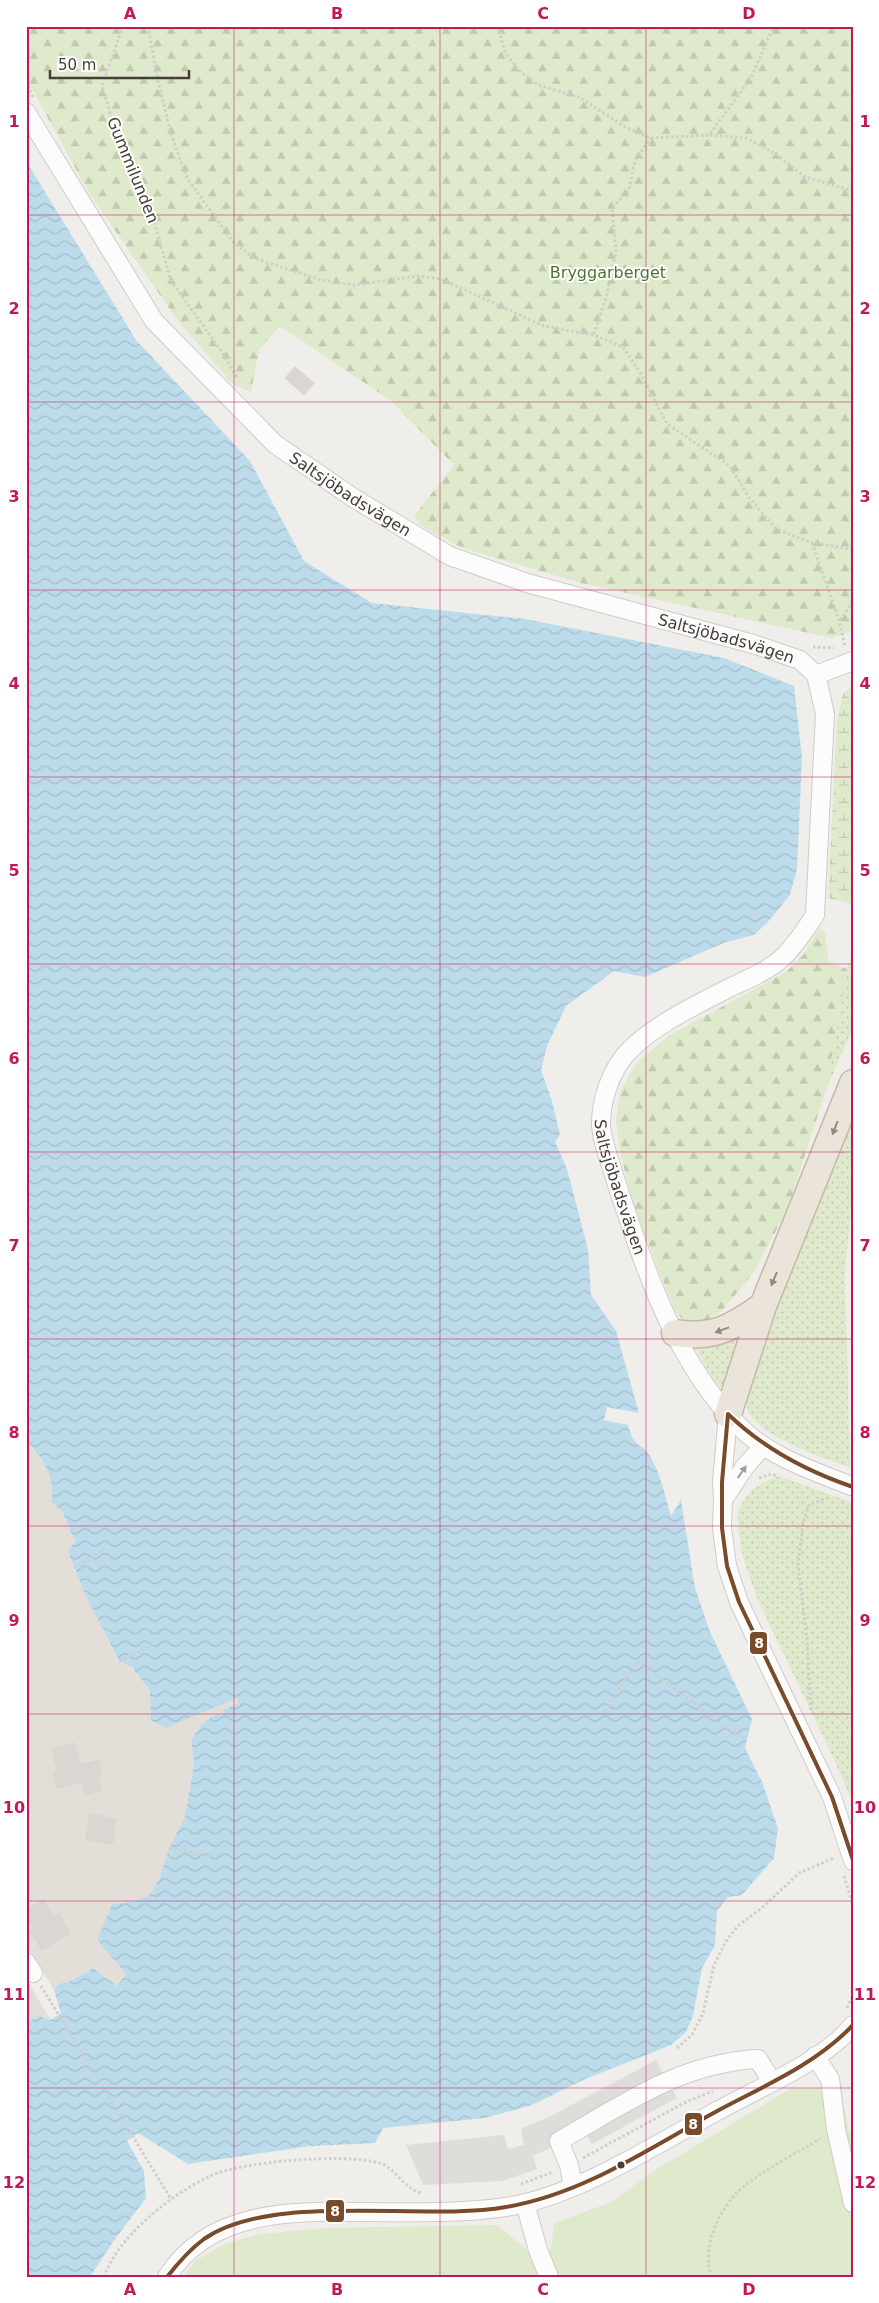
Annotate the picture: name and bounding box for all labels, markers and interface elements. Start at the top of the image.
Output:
text: A [124,4,137,23]
text: B [331,4,343,23]
text: C [537,4,549,23]
text: D [742,4,756,23]
scale bar [50,48,189,80]
text: 50 m [58,56,96,74]
text: 1 [8,112,20,131]
text: 1 [859,112,871,131]
street label: Gummilunden [103,114,163,226]
park label: Bryggarberget [550,263,666,282]
text: 2 [8,299,20,318]
text: 2 [859,299,871,318]
street label: Saltsjöbadsvägen [286,447,415,540]
text: 3 [8,487,20,506]
text: 3 [859,487,871,506]
street label: Saltsjöbadsvägen [656,609,797,667]
text: 4 [8,674,20,693]
text: 4 [859,674,871,693]
text: 5 [8,861,20,880]
text: 5 [859,861,871,880]
text: 6 [8,1049,20,1068]
text: 6 [859,1049,871,1068]
street label: Saltsjöbadsvägen [591,1119,650,1257]
one-way arrow [831,1121,839,1136]
text: 7 [8,1236,20,1255]
text: 7 [859,1236,871,1255]
one-way arrow [770,1272,778,1286]
one-way arrow [714,1326,729,1334]
text: 8 [8,1423,20,1442]
text: 8 [859,1423,871,1442]
one-way arrow [736,1466,747,1479]
text: 9 [8,1611,20,1630]
text: 9 [859,1611,871,1630]
line badge: 8 [749,1631,768,1655]
text: 8 [754,1635,764,1651]
text: 10 [3,1798,25,1817]
text: 10 [854,1798,876,1817]
text: 11 [3,1985,25,2004]
text: 11 [854,1985,876,2004]
line badge: 8 [684,2112,703,2136]
text: 8 [688,2116,698,2132]
unlabelled marker [616,2160,626,2170]
text: 12 [3,2173,25,2192]
text: 12 [854,2173,876,2192]
line badge: 8 [325,2199,345,2223]
text: 8 [330,2203,340,2219]
text: A [124,2280,137,2299]
text: B [331,2280,343,2299]
text: C [537,2280,549,2299]
text: D [742,2280,756,2299]

